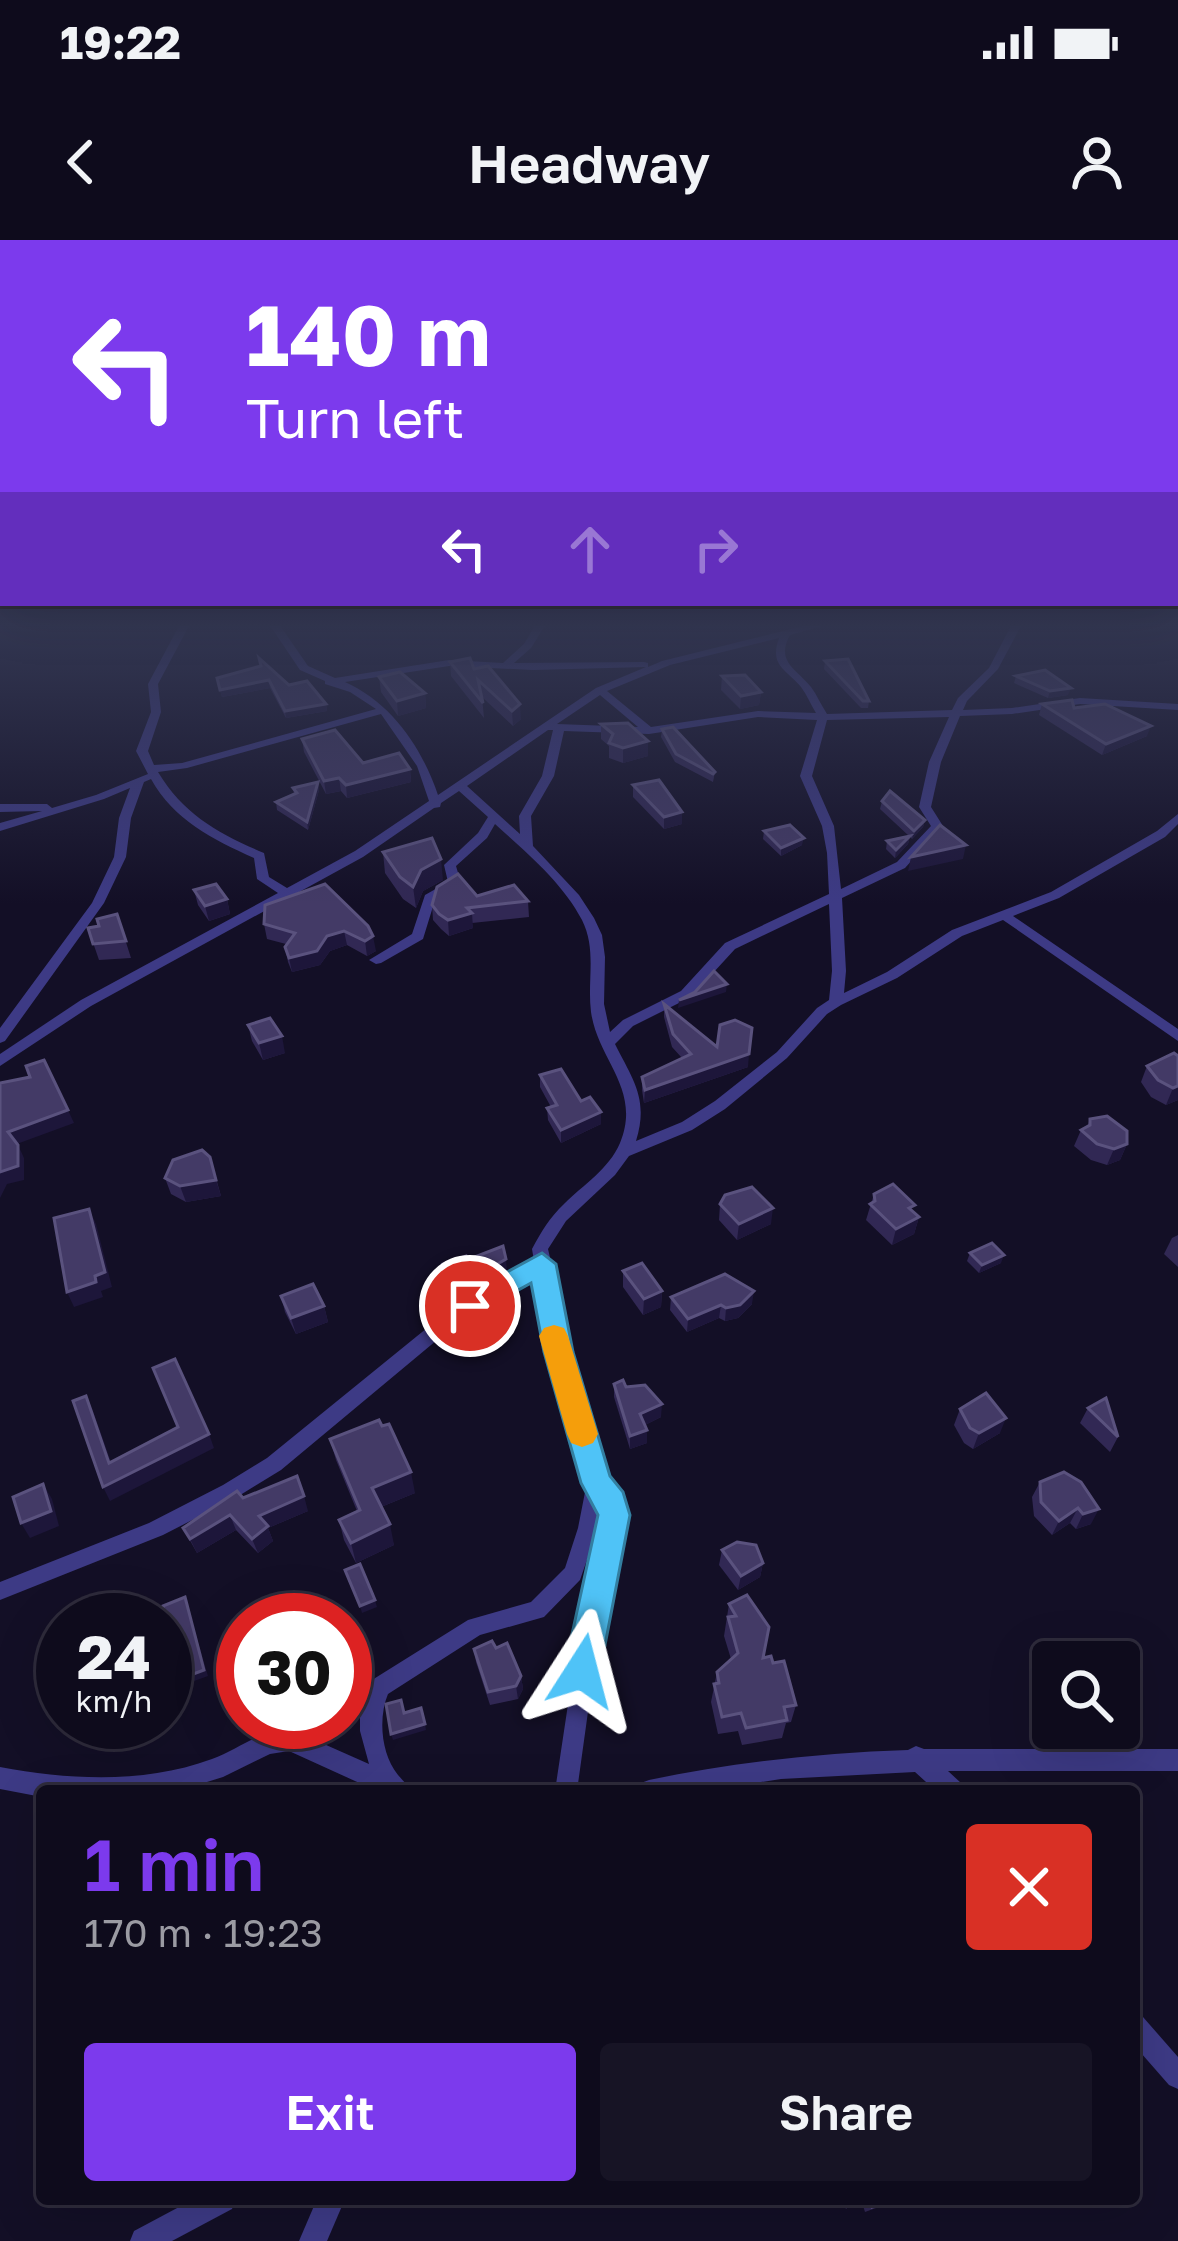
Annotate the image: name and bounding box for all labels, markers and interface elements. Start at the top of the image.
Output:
text: 19:22 [60,15,181,69]
icon: back [48,129,114,195]
icon: person [1064,129,1130,195]
text: Headway [468,130,710,195]
text: 140 m [246,284,491,384]
icon: left [48,288,204,444]
text: Turn left [246,385,464,450]
icon: left [431,516,497,582]
icon: ahead [557,516,623,582]
icon: right [683,516,749,582]
pin [419,1255,521,1357]
icon: arrive [437,1273,503,1339]
speed limit sign: 30 [216,1593,372,1749]
position arrow [519,1608,645,1734]
text: 24 [77,1620,151,1692]
map controls [1032,1641,1140,1749]
button: search [1032,1641,1140,1749]
text: km/h [76,1683,152,1719]
text: 1 min [84,1820,264,1907]
button: close [966,1824,1092,1950]
text: 170 m · 19:23 [84,1909,323,1956]
button: Exit [84,2043,576,2181]
button: Share [600,2043,1092,2181]

